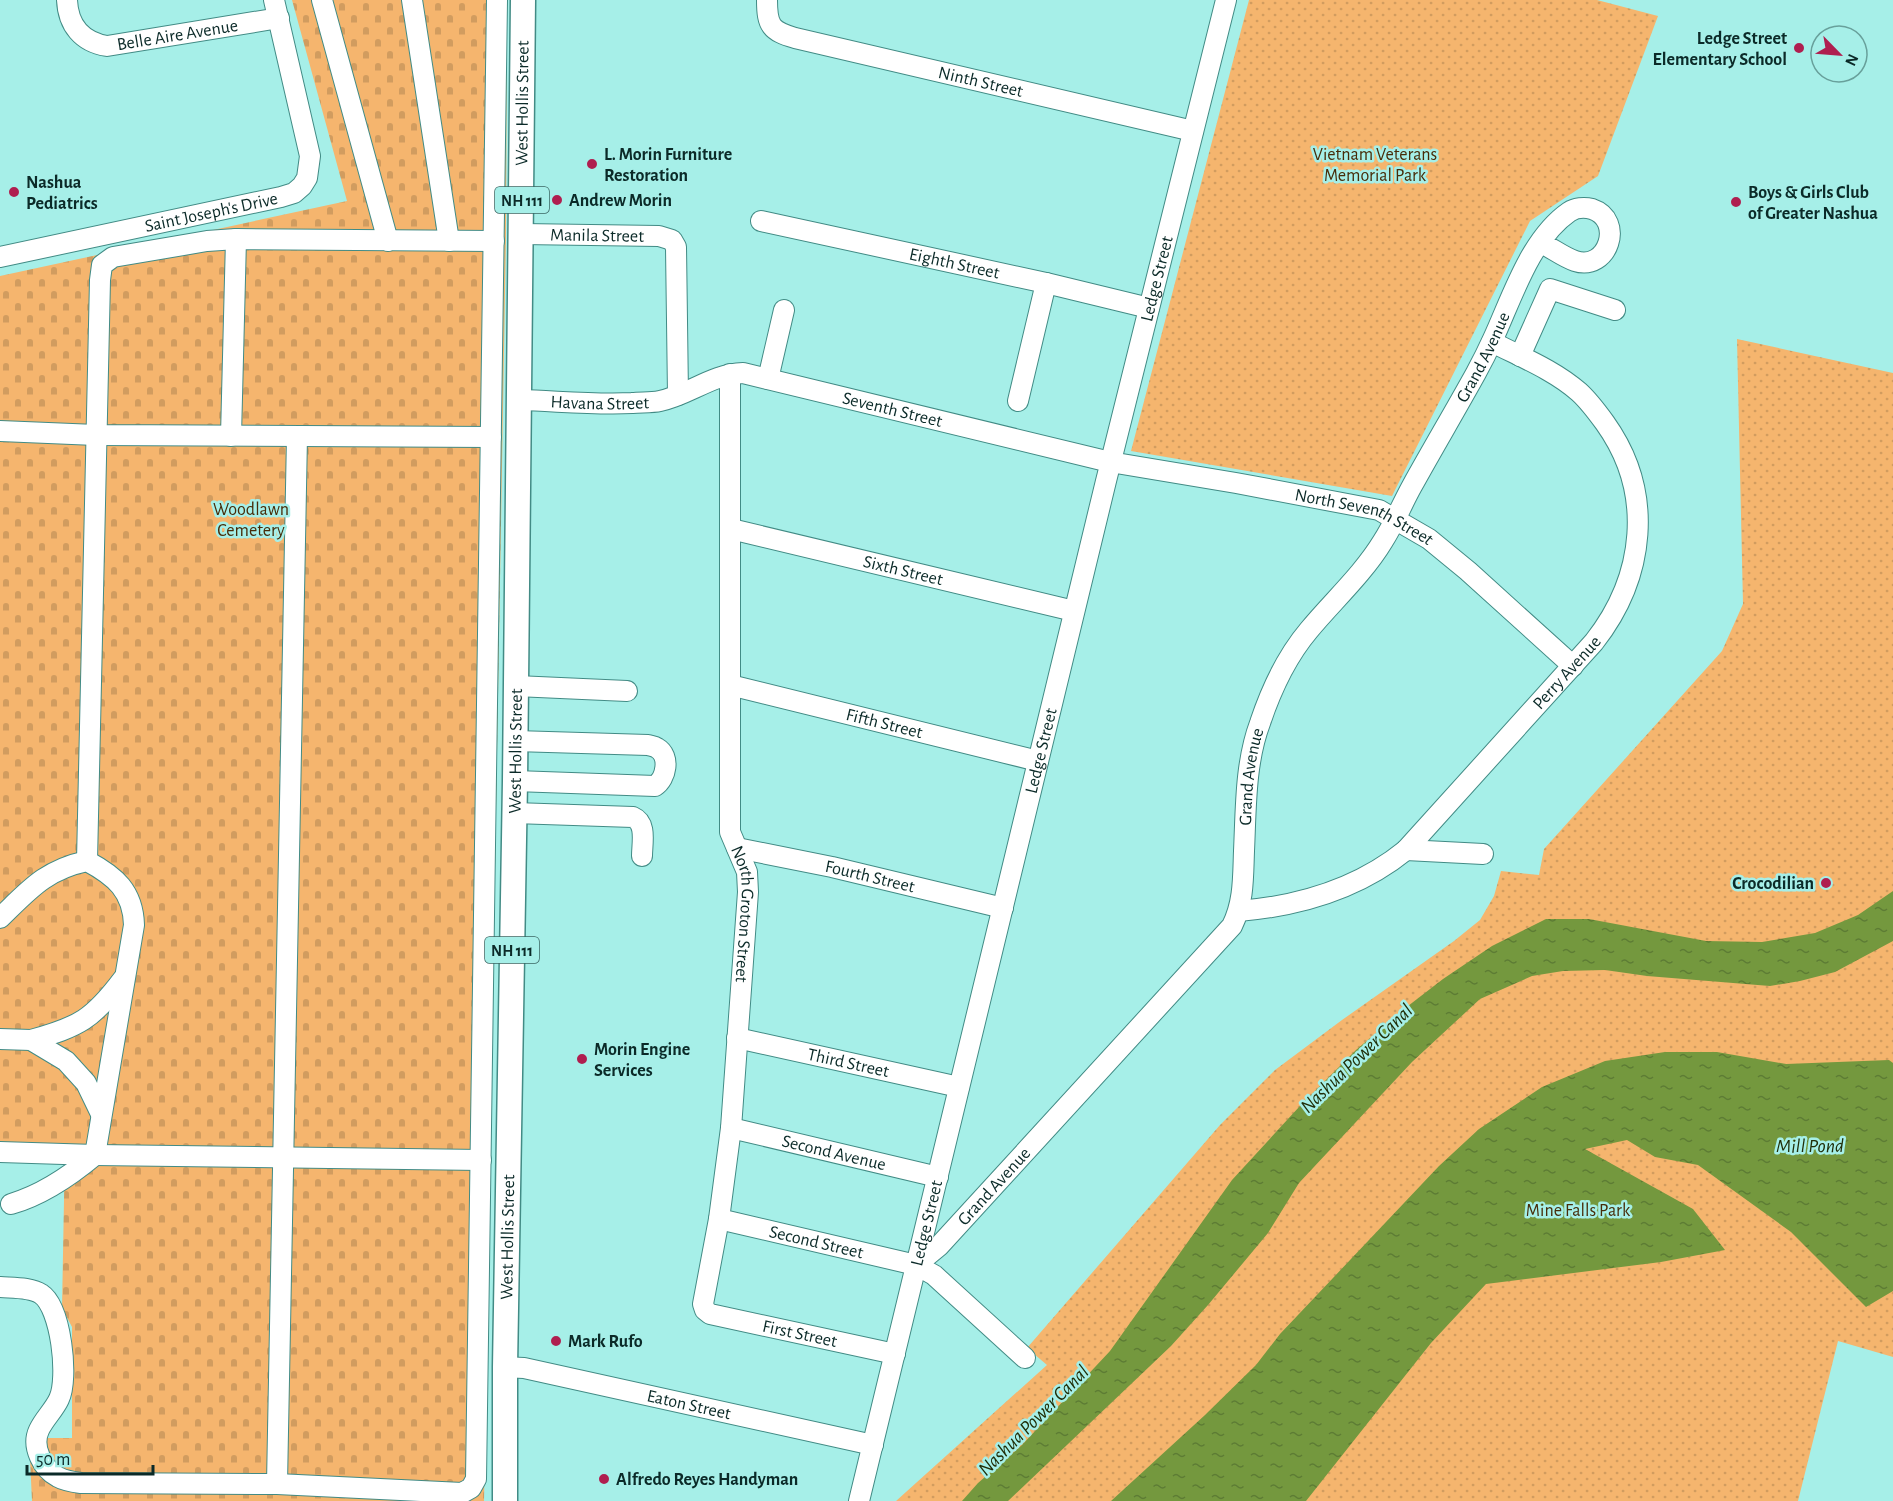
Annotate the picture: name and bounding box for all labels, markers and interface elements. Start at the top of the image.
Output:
street label: Belle Aire Avenue [116,17,239,54]
north arrow [1809,24,1869,84]
place label: Ledge Street Elementary School [1652,30,1787,69]
street label: West Hollis Street [513,40,533,166]
marker: Ledge Street Elementary School [1792,41,1806,55]
text: N [1842,51,1861,68]
street label: Ninth Street [936,64,1025,101]
place label: L. Morin Furniture Restoration [604,146,732,185]
park label: Vietnam Veterans Memorial Park [1313,146,1437,185]
marker: L. Morin Furniture Restoration [585,157,599,171]
place label: Nashua Pediatrics [26,174,98,213]
place label: Boys & Girls Club of Greater Nashua [1748,184,1878,223]
marker: Nashua Pediatrics [7,185,21,199]
road number: NH 111 [495,187,549,213]
street label: Saint Joseph's Drive [143,190,280,236]
place label: Andrew Morin [569,192,672,210]
marker: Andrew Morin [550,193,564,207]
marker: Boys & Girls Club of Greater Nashua [1729,195,1743,209]
street label: Manila Street [550,226,644,246]
street label: Ledge Street [1138,234,1177,323]
street label: Eighth Street [908,246,1001,283]
street label: Grand Avenue [1454,310,1514,406]
street label: Seventh Street [841,389,944,431]
street label: Havana Street [550,393,650,414]
street label: North Seventh Street [1293,486,1437,549]
park label: Woodlawn Cemetery [213,501,289,540]
street label: Sixth Street [861,553,945,589]
street label: Perry Avenue [1530,633,1605,713]
street label: West Hollis Street [506,688,526,814]
street label: Fifth Street [844,706,925,742]
street label: Ledge Street [1023,706,1061,796]
street label: Grand Avenue [1237,726,1268,826]
street label: North Groton Street [727,843,756,983]
street label: Fourth Street [824,858,917,897]
place label: Crocodilian [1732,875,1814,893]
marker: Crocodilian [1819,876,1833,890]
road number: NH 111 [485,937,539,963]
water label: Nashua Power Canal [1297,1000,1417,1117]
place label: Morin Engine Services [594,1041,690,1080]
street label: Third Street [806,1046,891,1081]
marker: Morin Engine Services [575,1052,589,1066]
street label: Second Avenue [780,1132,888,1174]
water label: Mill Pond [1776,1136,1844,1156]
street label: Grand Avenue [955,1144,1034,1229]
street label: West Hollis Street [498,1174,518,1300]
street label: Ledge Street [908,1178,946,1268]
park label: Mine Falls Park [1526,1202,1631,1220]
street label: Second Street [767,1223,865,1262]
street label: First Street [761,1318,839,1351]
place label: Mark Rufo [568,1333,643,1351]
marker: Mark Rufo [549,1334,563,1348]
water label: Nashua Power Canal [975,1362,1093,1480]
street label: Eaton Street [645,1387,733,1423]
scale bar [27,1438,153,1476]
text: 50 m [36,1451,70,1469]
place label: Alfredo Reyes Handyman [616,1471,798,1489]
marker: Alfredo Reyes Handyman [597,1472,611,1486]

